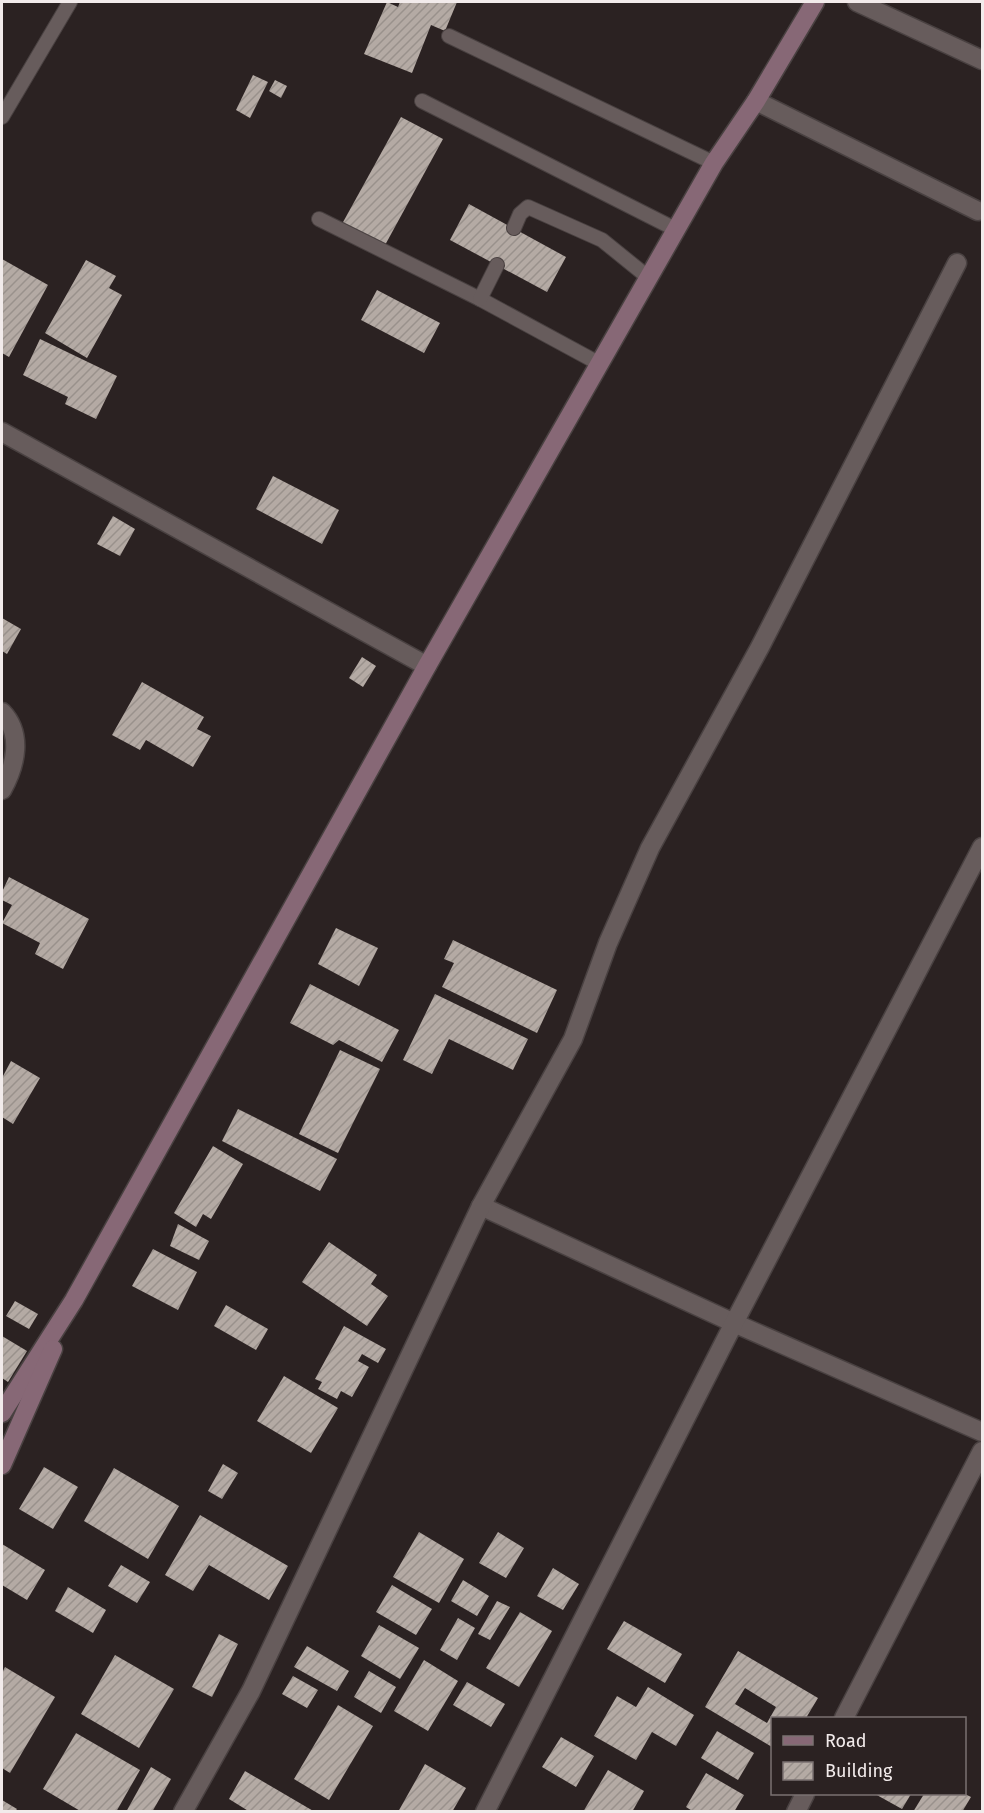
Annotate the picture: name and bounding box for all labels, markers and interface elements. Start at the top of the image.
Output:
legend [771,1717,966,1795]
text: Road [825,1730,867,1752]
text: Building [825,1760,893,1782]

